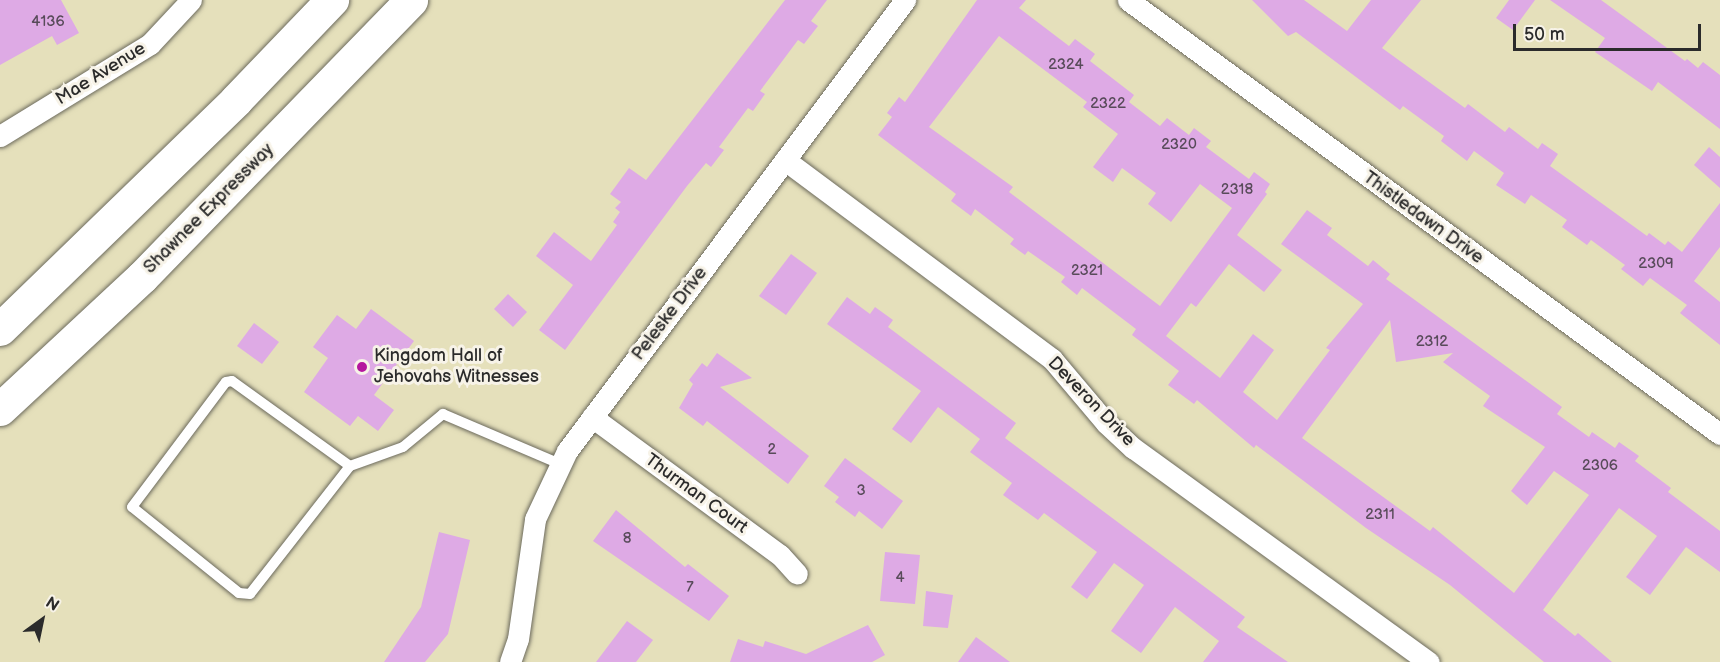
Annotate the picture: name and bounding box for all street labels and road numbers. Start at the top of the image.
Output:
street label: Mae Avenue [52,38,150,110]
street label: Shawnee Expressway [139,139,279,279]
street label: Thistledawn Drive [1359,167,1487,269]
street label: Peleske Drive [628,263,712,365]
street label: Deveron Drive [1043,353,1139,451]
street label: Thurman Court [640,449,752,539]

